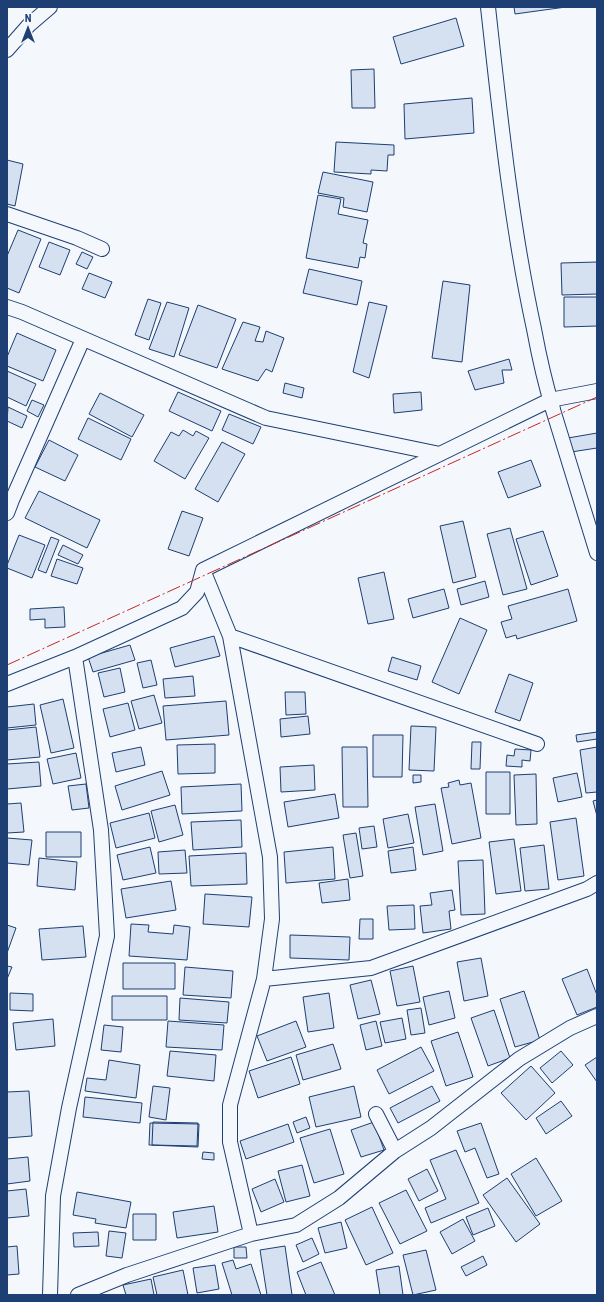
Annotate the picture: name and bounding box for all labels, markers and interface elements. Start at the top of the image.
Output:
north arrow [8,8,48,48]
text: N [25,12,32,25]

